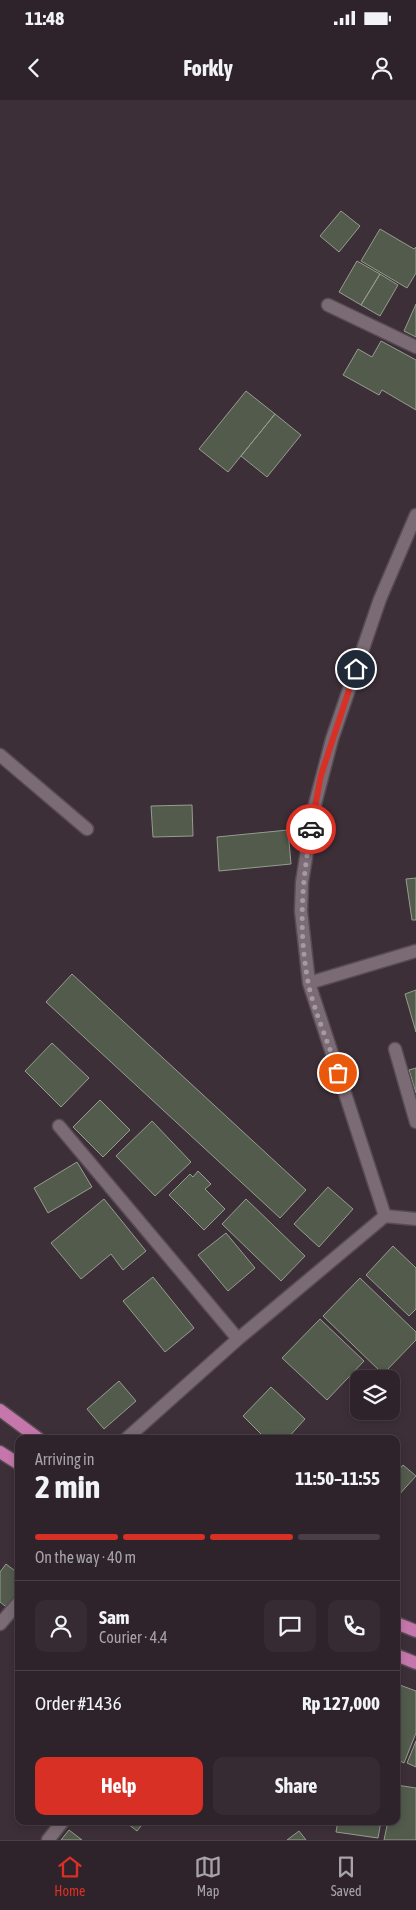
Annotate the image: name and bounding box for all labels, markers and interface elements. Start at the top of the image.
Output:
text: 11:48 [25,7,64,29]
icon: back [20,54,48,82]
icon: person [368,54,396,82]
text: Forkly [183,55,233,81]
pin [335,648,377,690]
icon: home [342,655,370,683]
courier [286,804,336,854]
icon: car [297,815,325,843]
pin [317,1052,359,1094]
icon: bag [324,1059,352,1087]
map controls [350,1370,400,1420]
button: layers [350,1370,400,1420]
text: Arriving in [35,1450,95,1468]
text: 11:50–11:55 [295,1467,380,1489]
text: 2 min [35,1468,100,1505]
text: On the way · 40 m [35,1548,136,1566]
button: person [35,1600,87,1652]
button: chat [264,1600,316,1652]
button: phone [328,1600,380,1652]
text: Sam [99,1606,130,1628]
text: Courier · 4.4 [99,1628,168,1646]
text: Order #1436 [35,1692,122,1714]
text: Rp 127,000 [302,1692,380,1714]
button: Help [35,1757,203,1815]
button: Share [213,1757,380,1815]
tab: Home [54,1853,85,1899]
tab: Map [194,1853,222,1899]
tab: Saved [331,1853,362,1899]

